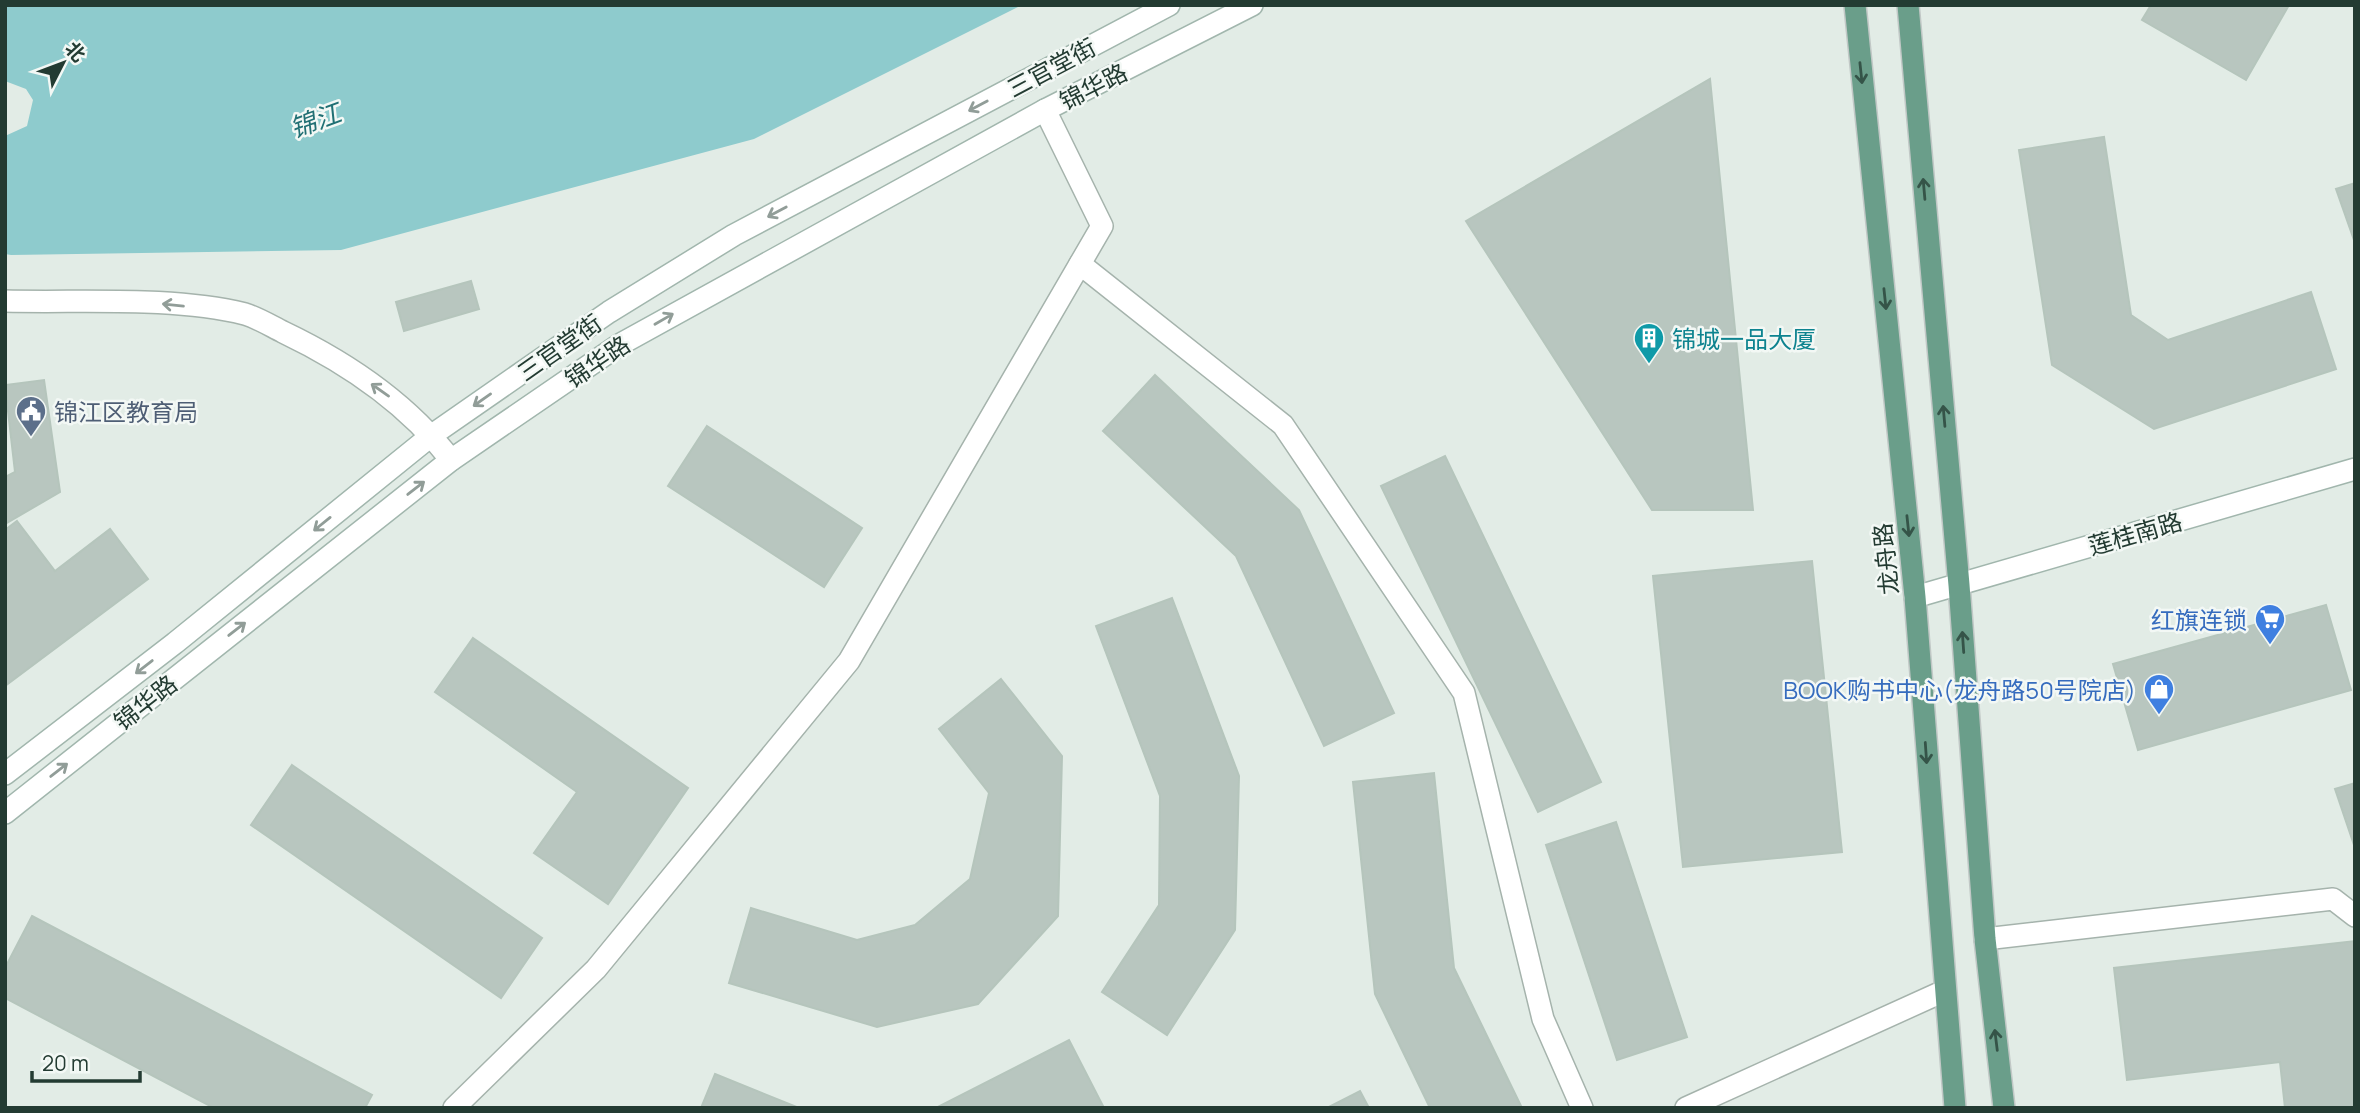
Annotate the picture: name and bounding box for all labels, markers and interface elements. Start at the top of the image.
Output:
north arrow [28,28,98,98]
street label: 三官堂街 [1001,30,1101,104]
text: 北 [60,36,92,67]
street label: 锦华路 [1053,55,1133,117]
one-way arrow [1855,61,1868,84]
water label: 锦江 [284,93,348,146]
one-way arrow [968,100,989,113]
one-way arrow [1917,178,1930,201]
one-way arrow [767,206,788,220]
one-way arrow [1878,288,1891,310]
one-way arrow [163,298,185,311]
street label: 三官堂街 [510,306,608,388]
one-way arrow [654,312,674,326]
building icon: 锦城一品大厦 [1632,321,1666,365]
place label: 锦城一品大厦 [1672,322,1816,355]
street label: 锦华路 [558,327,636,395]
one-way arrow [371,383,390,397]
one-way arrow [473,393,492,407]
public building icon: 锦江区教育局 [14,394,48,438]
place label: 锦江区教育局 [54,395,198,428]
one-way arrow [1937,405,1950,428]
one-way arrow [406,481,424,496]
street label: 莲桂南路 [2084,504,2186,562]
one-way arrow [1901,514,1914,537]
one-way arrow [313,516,331,532]
street label: 龙舟路 [1865,521,1905,597]
supermarket icon: 红旗连锁 [2253,602,2287,646]
place label: 红旗连锁 [2151,603,2247,636]
one-way arrow [228,622,246,637]
one-way arrow [1956,631,1969,654]
one-way arrow [136,659,154,674]
street label: 锦华路 [106,667,184,737]
shop icon: BOOK购书中心(龙舟路50号院店) [2142,672,2176,716]
place label: BOOK购书中心(龙舟路50号院店) [1783,673,2136,706]
one-way arrow [1920,741,1933,764]
one-way arrow [49,763,67,778]
one-way arrow [1990,1029,2003,1052]
scale bar [32,1040,140,1084]
text: 20 m [42,1049,89,1077]

